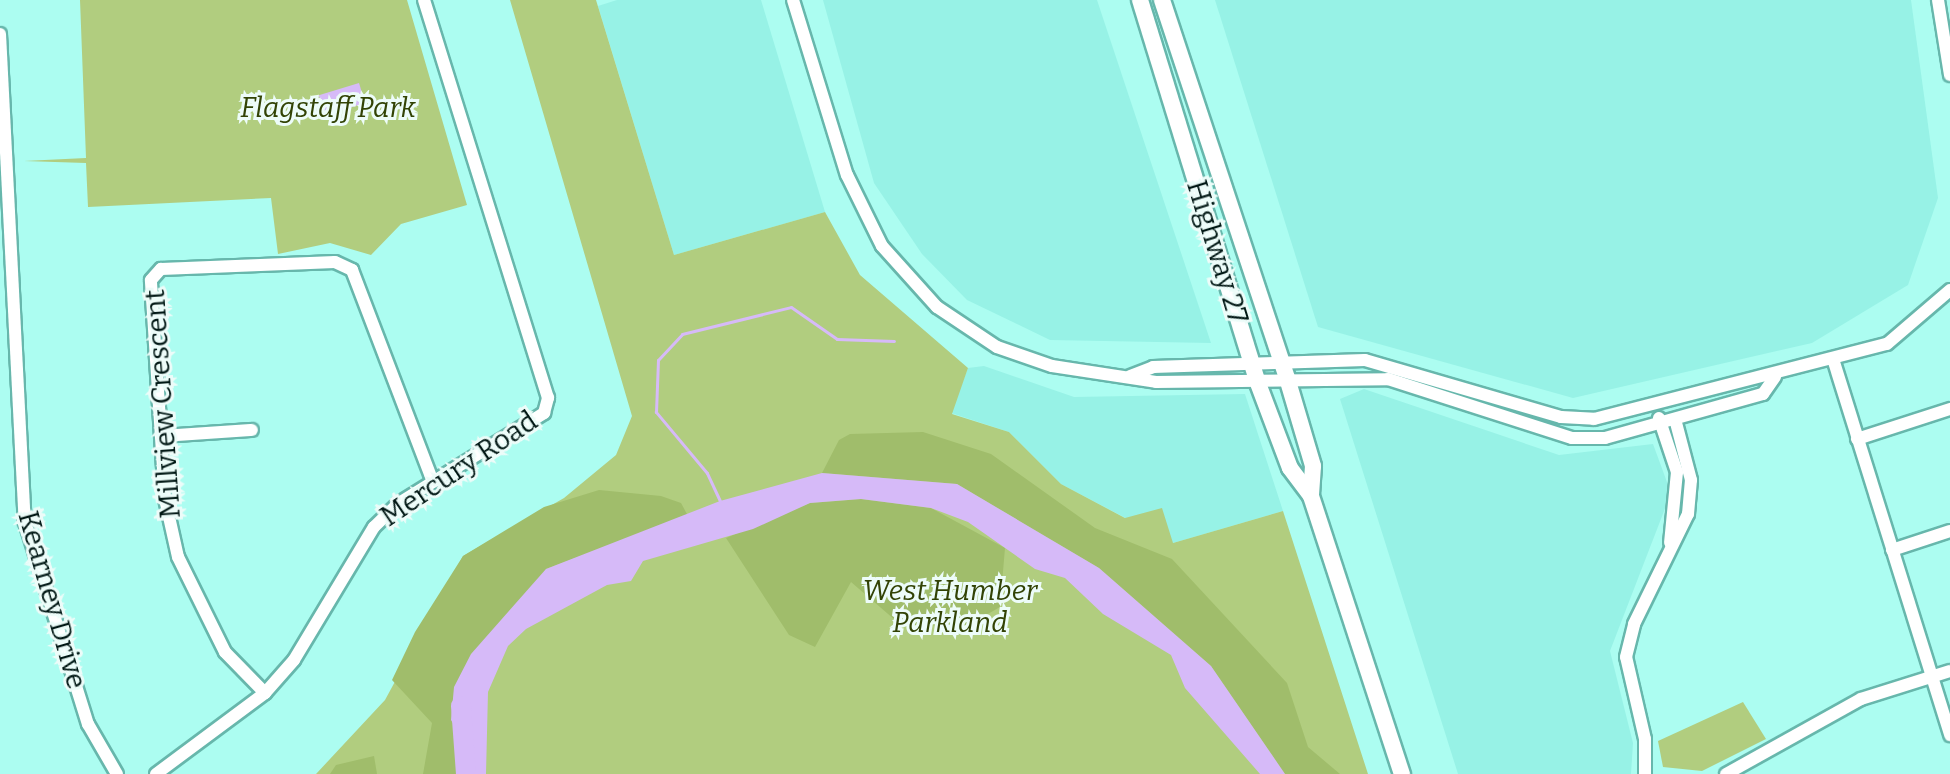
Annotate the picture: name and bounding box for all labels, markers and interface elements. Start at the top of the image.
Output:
park label: Flagstaff Park [240,91,416,125]
street label: Highway 27 [1179,176,1255,328]
street label: Millview Crescent [138,288,188,520]
street label: Mercury Road [374,404,544,534]
street label: Kearney Drive [11,507,93,693]
park label: West Humber Parkland [863,574,1037,640]

